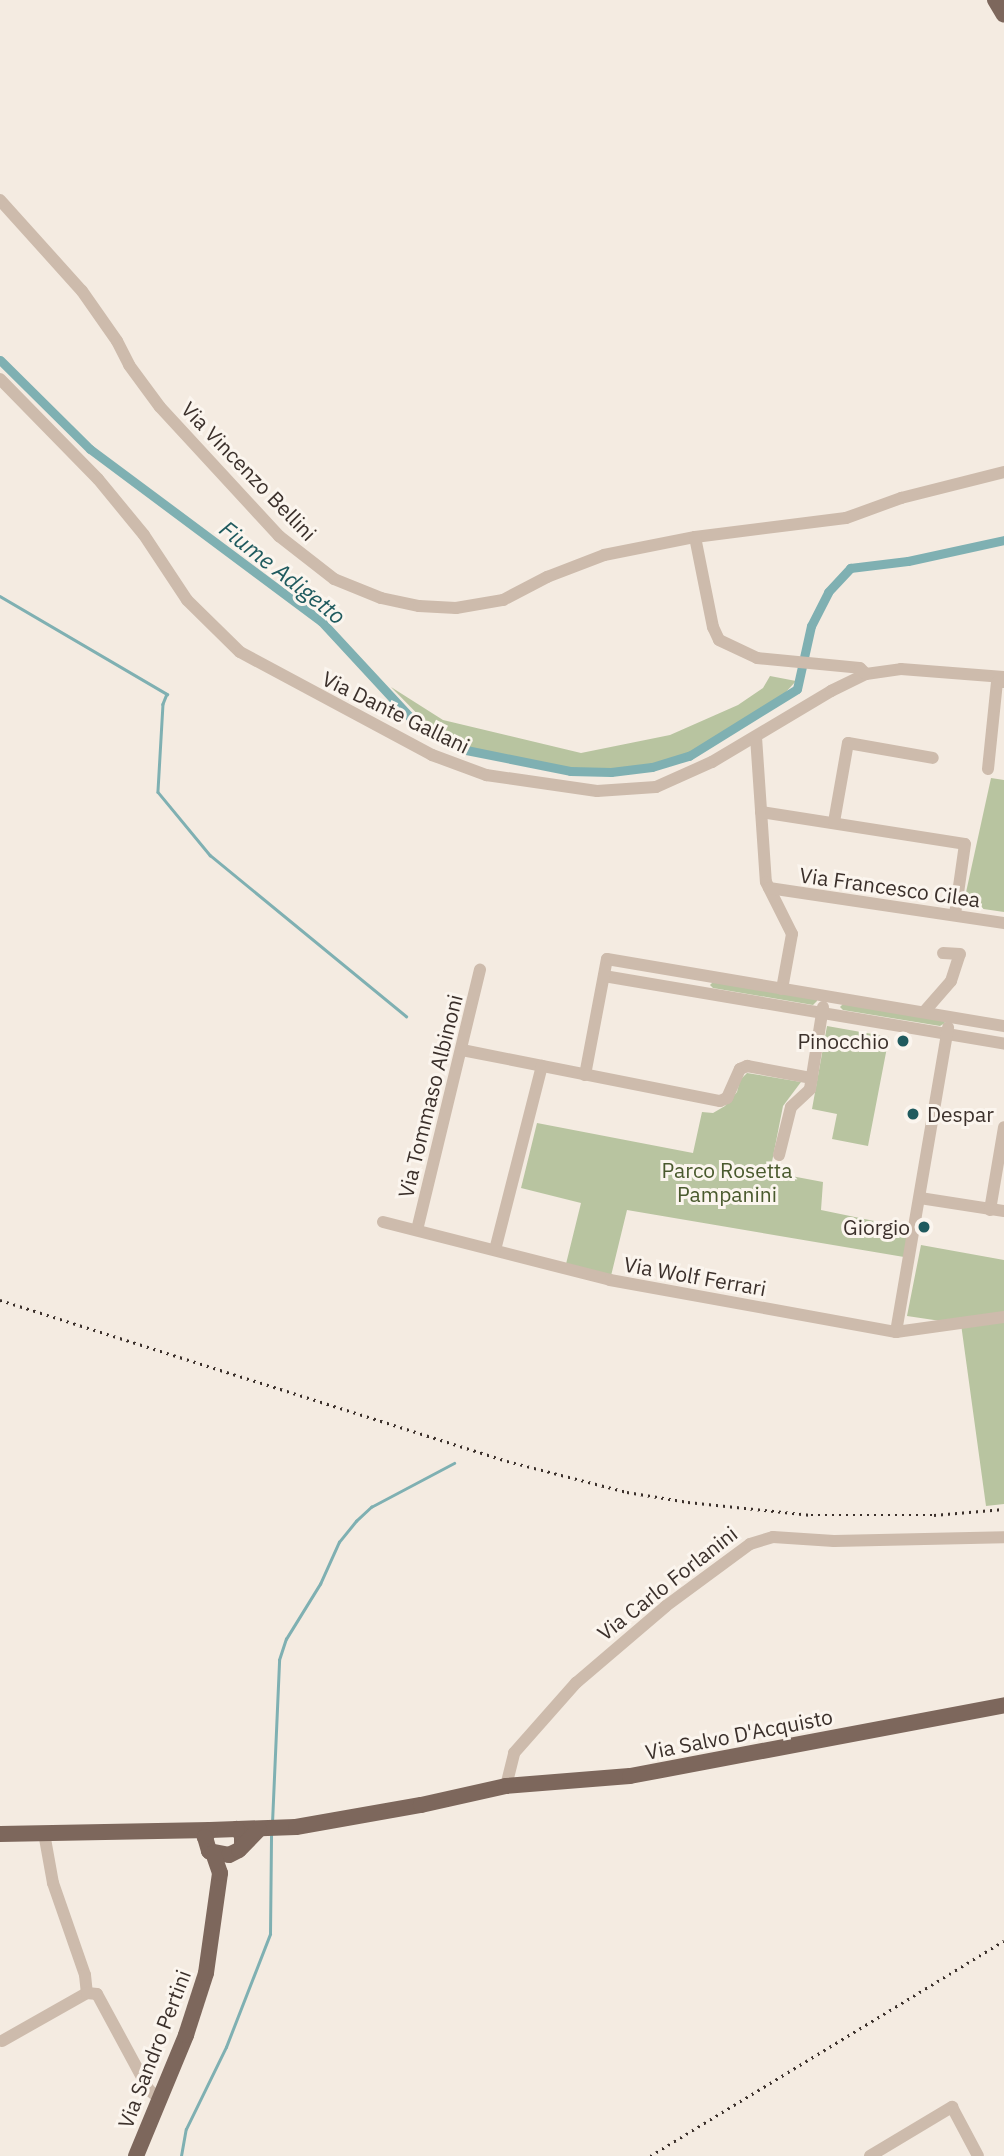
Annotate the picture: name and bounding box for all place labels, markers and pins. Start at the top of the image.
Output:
place label: Pinocchio [797,1028,889,1054]
marker: Pinocchio [895,1033,911,1049]
place label: Despar [927,1101,994,1127]
marker: Despar [905,1106,921,1122]
place label: Giorgio [843,1214,910,1240]
marker: Giorgio [916,1219,932,1235]

